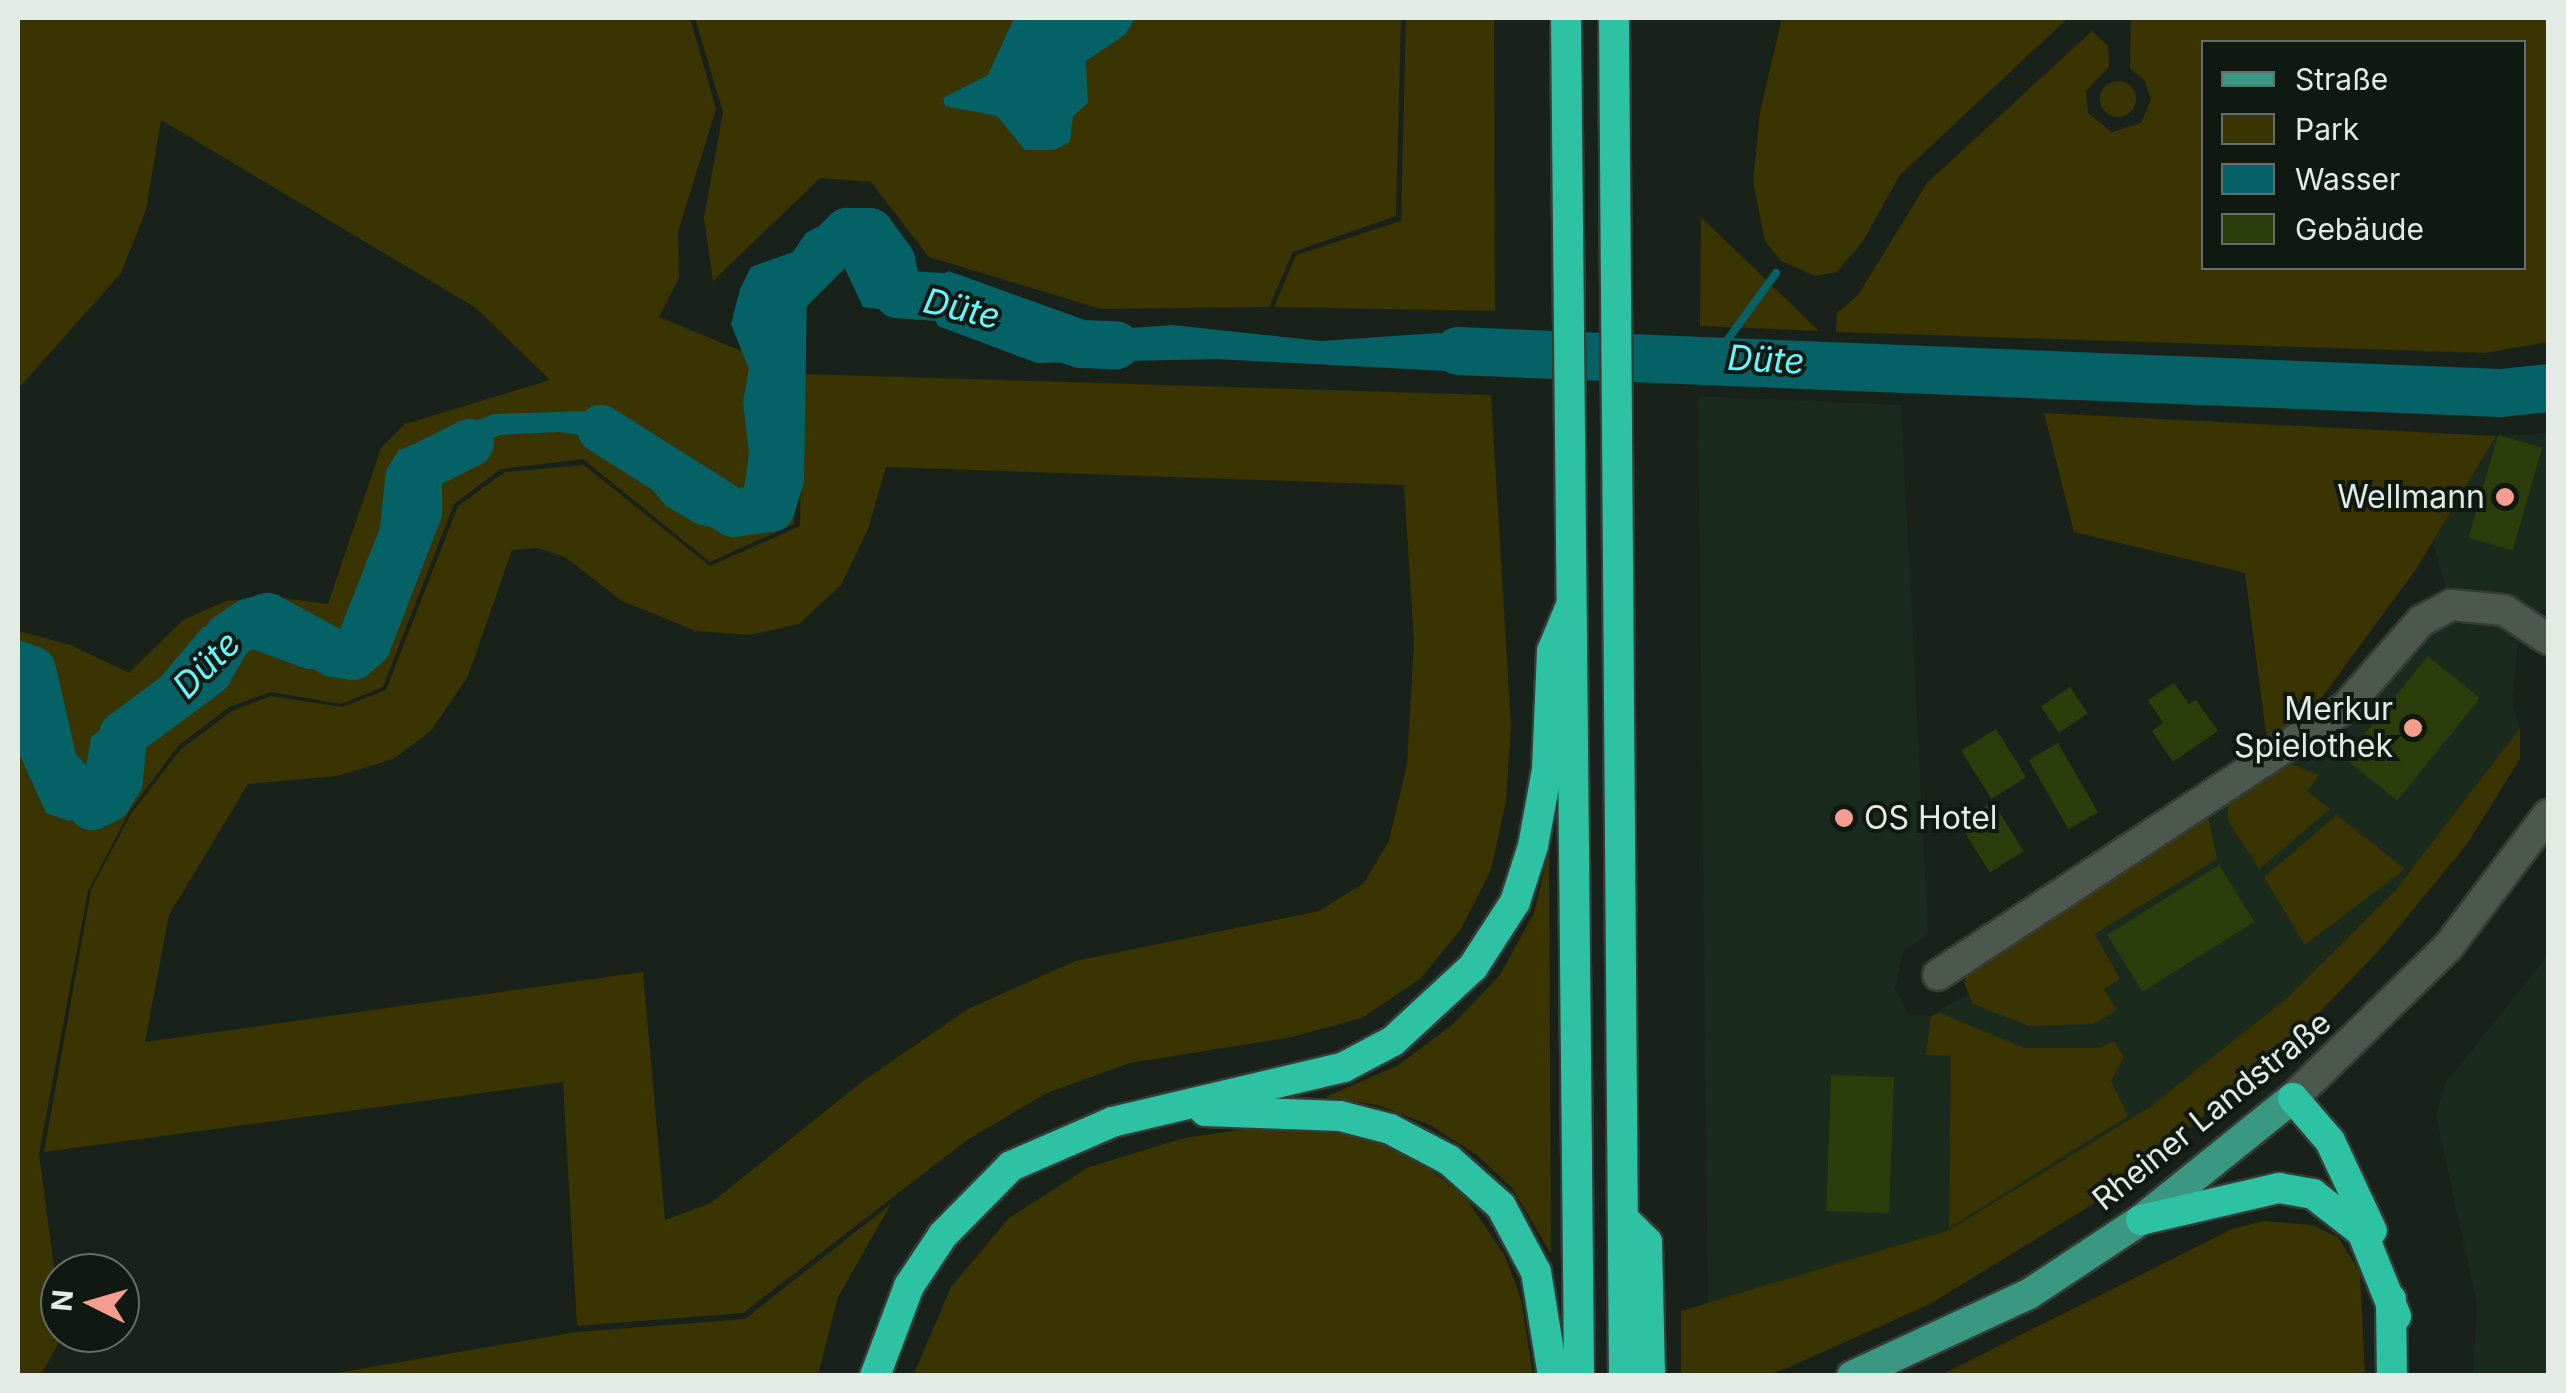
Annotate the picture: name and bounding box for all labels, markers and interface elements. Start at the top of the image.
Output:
legend [2201,40,2526,270]
text: Straße [2295,61,2388,97]
text: Park [2295,111,2359,147]
text: Wasser [2295,161,2400,197]
text: Gebäude [2295,211,2424,247]
water label: Düte [920,279,1004,337]
water label: Düte [1726,336,1806,382]
place label: Wellmann [2337,478,2485,516]
marker: Wellmann [2494,486,2516,508]
water label: Düte [164,622,248,706]
place label: Merkur Spielothek [2234,691,2393,766]
marker: Merkur Spielothek [2402,717,2424,739]
place label: OS Hotel [1864,799,1998,837]
marker: OS Hotel [1833,807,1855,829]
street label: Rheiner Landstraße [2085,1003,2339,1219]
north arrow [40,1253,140,1353]
text: N [44,1288,80,1313]

